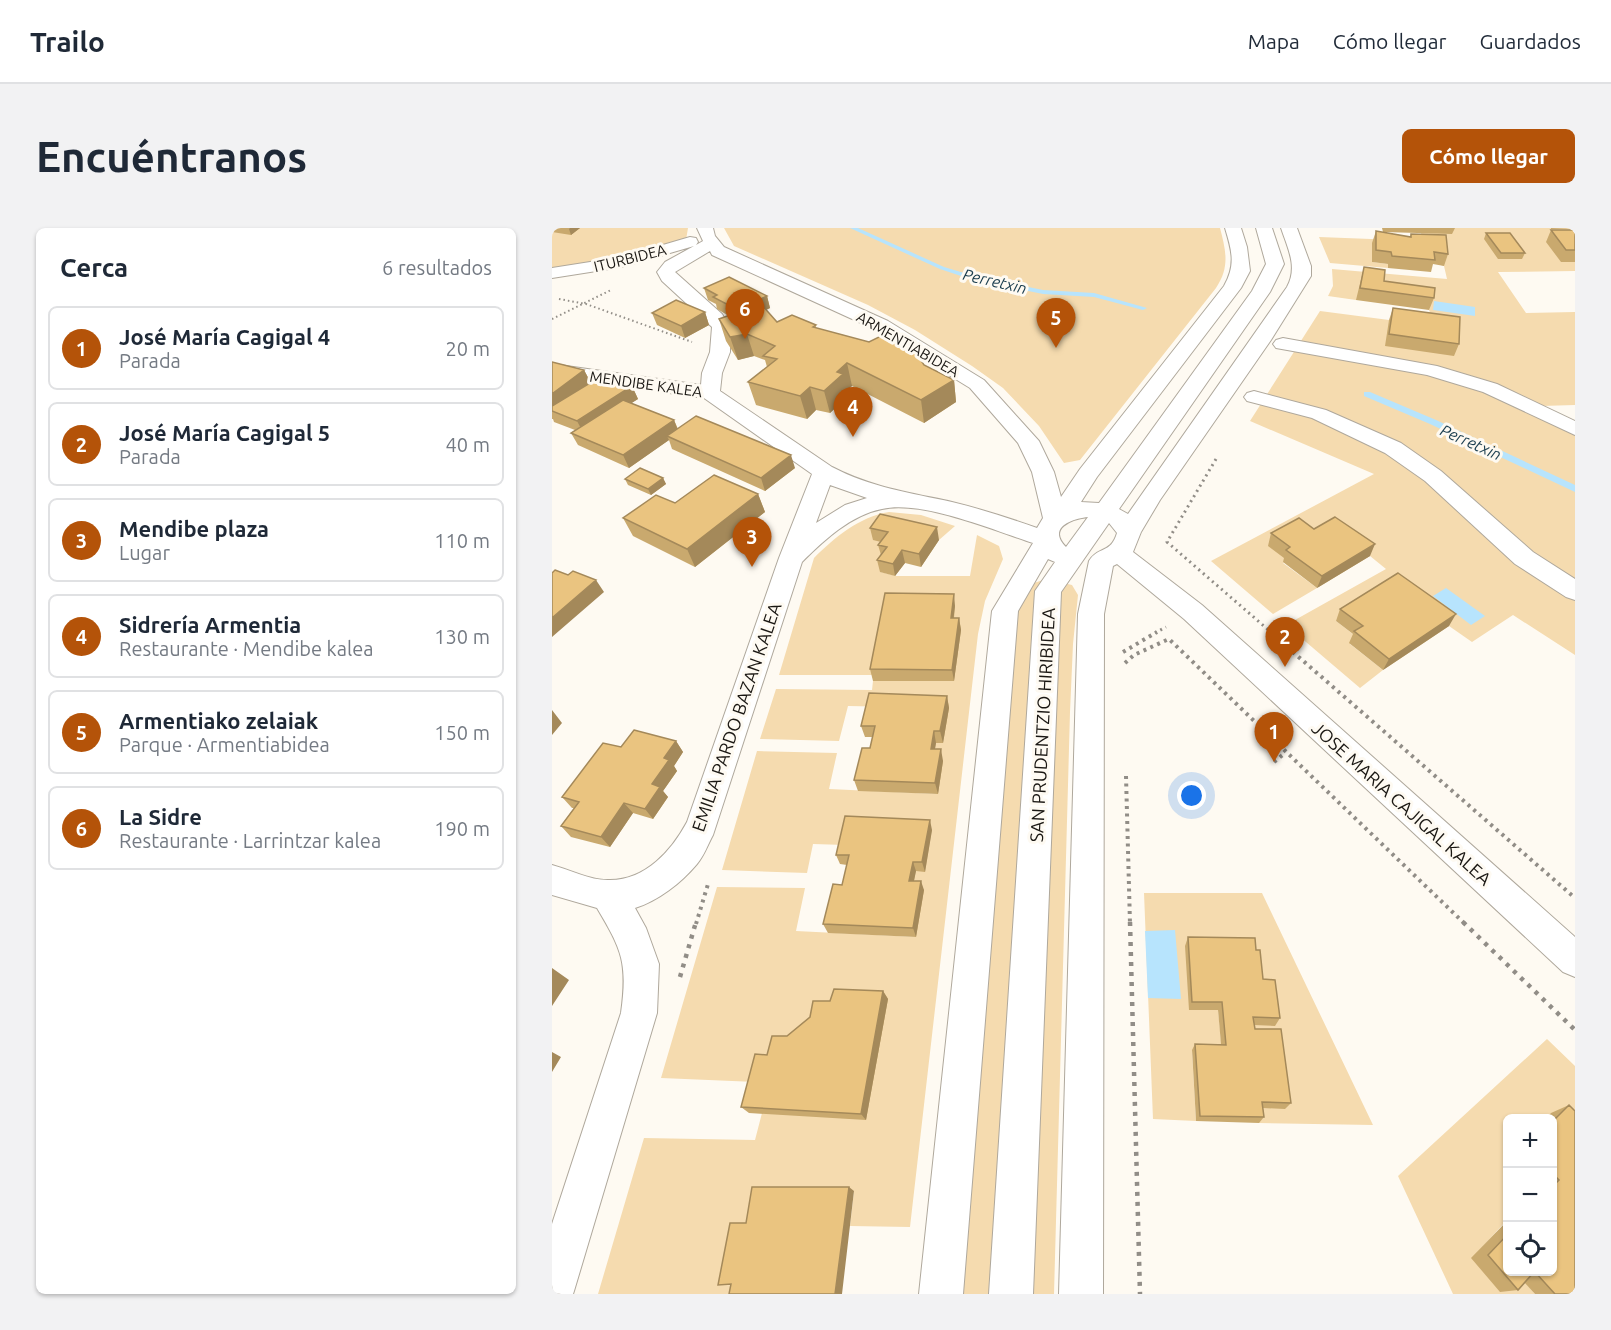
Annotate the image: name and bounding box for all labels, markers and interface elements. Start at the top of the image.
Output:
text: Trailo [30,26,105,57]
text: Mapa [1248,29,1300,53]
text: Cómo llegar [1333,29,1447,53]
text: Guardados [1480,29,1581,53]
button: Cómo llegar [1402,129,1575,183]
text: Encuéntranos [36,133,307,180]
street label: ITURBIDEA [592,241,668,275]
text: Cerca [60,253,128,282]
text: 6 resultados [382,256,492,279]
water label: Perretxin [961,265,1029,297]
pin: 6 [726,290,764,339]
pin: 5 [1036,298,1076,348]
street label: ARMENTIABIDEA [854,308,962,380]
text: José María Cagigal 4 [119,324,330,349]
text: 1 [76,337,87,360]
text: 20 m [446,337,490,360]
text: Parada [119,349,181,372]
street label: MENDIBE KALEA [589,368,704,400]
pin: 4 [834,388,872,437]
text: José María Cagigal 5 [119,420,330,445]
water label: Perretxin [1438,421,1504,463]
text: 2 [76,433,87,456]
text: 40 m [446,433,490,456]
text: Parada [119,445,181,468]
text: Mendibe plaza [119,516,269,541]
pin: 3 [732,518,772,567]
text: 3 [76,529,87,552]
text: 110 m [434,529,490,552]
text: Lugar [119,541,170,564]
street label: EMILIA PARDO BAZAN KALEA [687,600,785,834]
street label: SAN PRUDENTZIO HIRIBIDEA [1026,607,1058,843]
text: Sidrería Armentia [119,612,301,637]
pin: 2 [1266,618,1304,667]
text: 4 [76,625,87,648]
text: 130 m [434,625,490,648]
text: Restaurante · Mendibe kalea [119,637,374,660]
text: Armentiako zelaiak [119,708,318,733]
pin: 1 [1254,712,1294,762]
street label: JOSE MARIA CAJIGAL KALEA [1308,717,1496,889]
text: 5 [76,721,87,744]
text: 150 m [434,721,490,744]
text: Parque · Armentiabidea [119,733,330,756]
your location [1177,781,1206,810]
text: La Sidre [119,804,202,829]
text: 6 [76,817,87,840]
text: 190 m [434,817,490,840]
text: Restaurante · Larrintzar kalea [119,829,381,852]
map controls [1503,1114,1557,1276]
button: + [1503,1114,1557,1168]
button: − [1503,1168,1557,1222]
button: locate [1503,1222,1557,1276]

